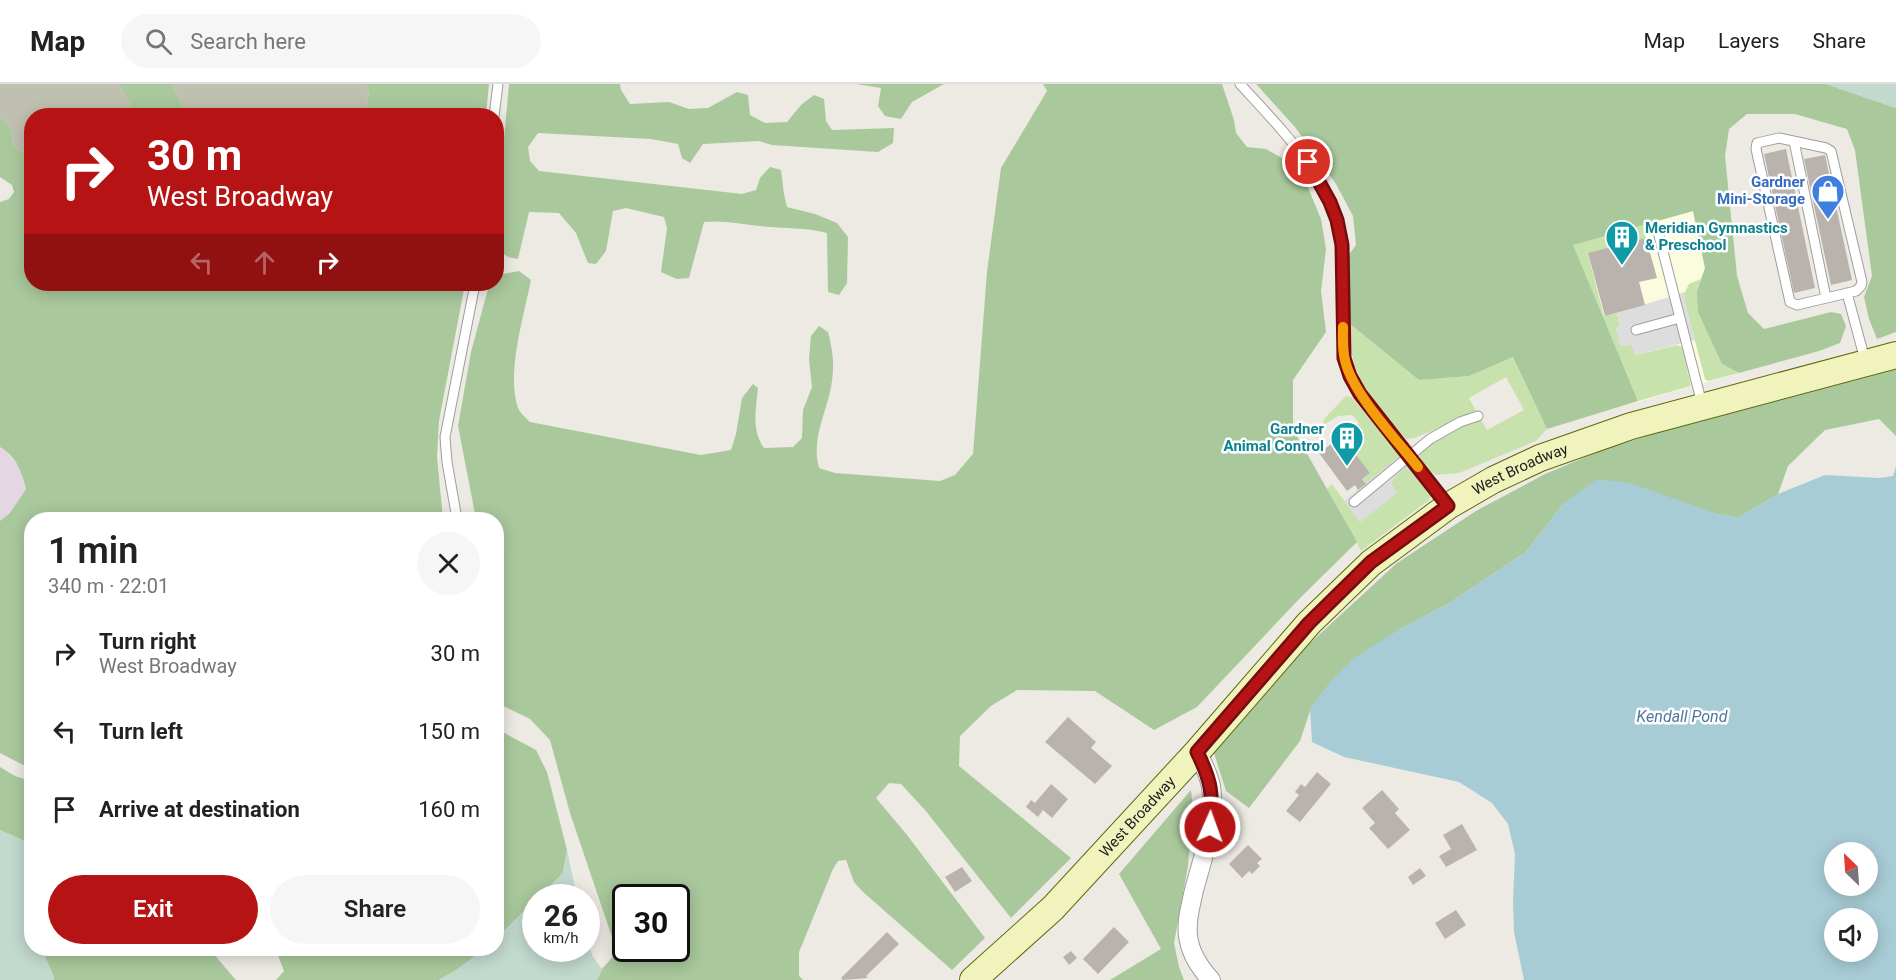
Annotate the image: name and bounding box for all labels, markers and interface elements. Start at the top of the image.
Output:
search box [121,14,541,68]
text: Map [30,25,85,58]
icon: search [142,25,175,58]
text: Search here [190,29,306,54]
text: Map [1643,29,1685,53]
text: Layers [1718,29,1779,53]
text: Share [1812,29,1866,53]
text: 30 m [147,131,242,180]
icon: right [48,132,126,210]
pin [1282,136,1333,187]
icon: arrive [1291,145,1324,178]
place label: Gardner Mini-Storage [1717,173,1805,208]
shop icon: Gardner Mini-Storage [1810,173,1846,220]
text: West Broadway [147,181,333,213]
building icon: Meridian Gymnastics & Preschool [1604,219,1640,266]
place label: Meridian Gymnastics & Preschool [1645,219,1788,254]
icon: left [185,246,218,279]
icon: ahead [248,246,281,279]
icon: right [311,246,344,279]
place label: Gardner Animal Control [1224,420,1324,455]
building icon: Gardner Animal Control [1329,420,1365,467]
street label: West Broadway [1469,440,1570,499]
text: 1 min [48,530,138,572]
button: close [417,532,480,595]
text: 340 m · 22:01 [48,574,169,598]
text: Turn right [99,629,196,654]
icon: right [48,637,81,670]
text: 30 m [431,641,480,666]
text: West Broadway [99,654,237,678]
water label: Kendall Pond [1637,707,1728,726]
icon: left [48,715,81,748]
text: Turn left [99,719,183,744]
text: 150 m [418,719,480,744]
street label: West Broadway [1096,773,1179,861]
icon: arrive [48,793,81,826]
position arrow [1178,795,1242,859]
text: Arrive at destination [99,797,300,822]
text: 160 m [418,797,480,822]
north arrow [1824,842,1878,896]
map controls [1824,842,1878,962]
button: Exit [48,875,258,944]
button: Share [270,875,480,944]
speed limit sign: 30 [612,884,690,962]
text: 26 [544,898,578,933]
button: sound [1824,908,1878,962]
text: km/h [543,929,579,947]

